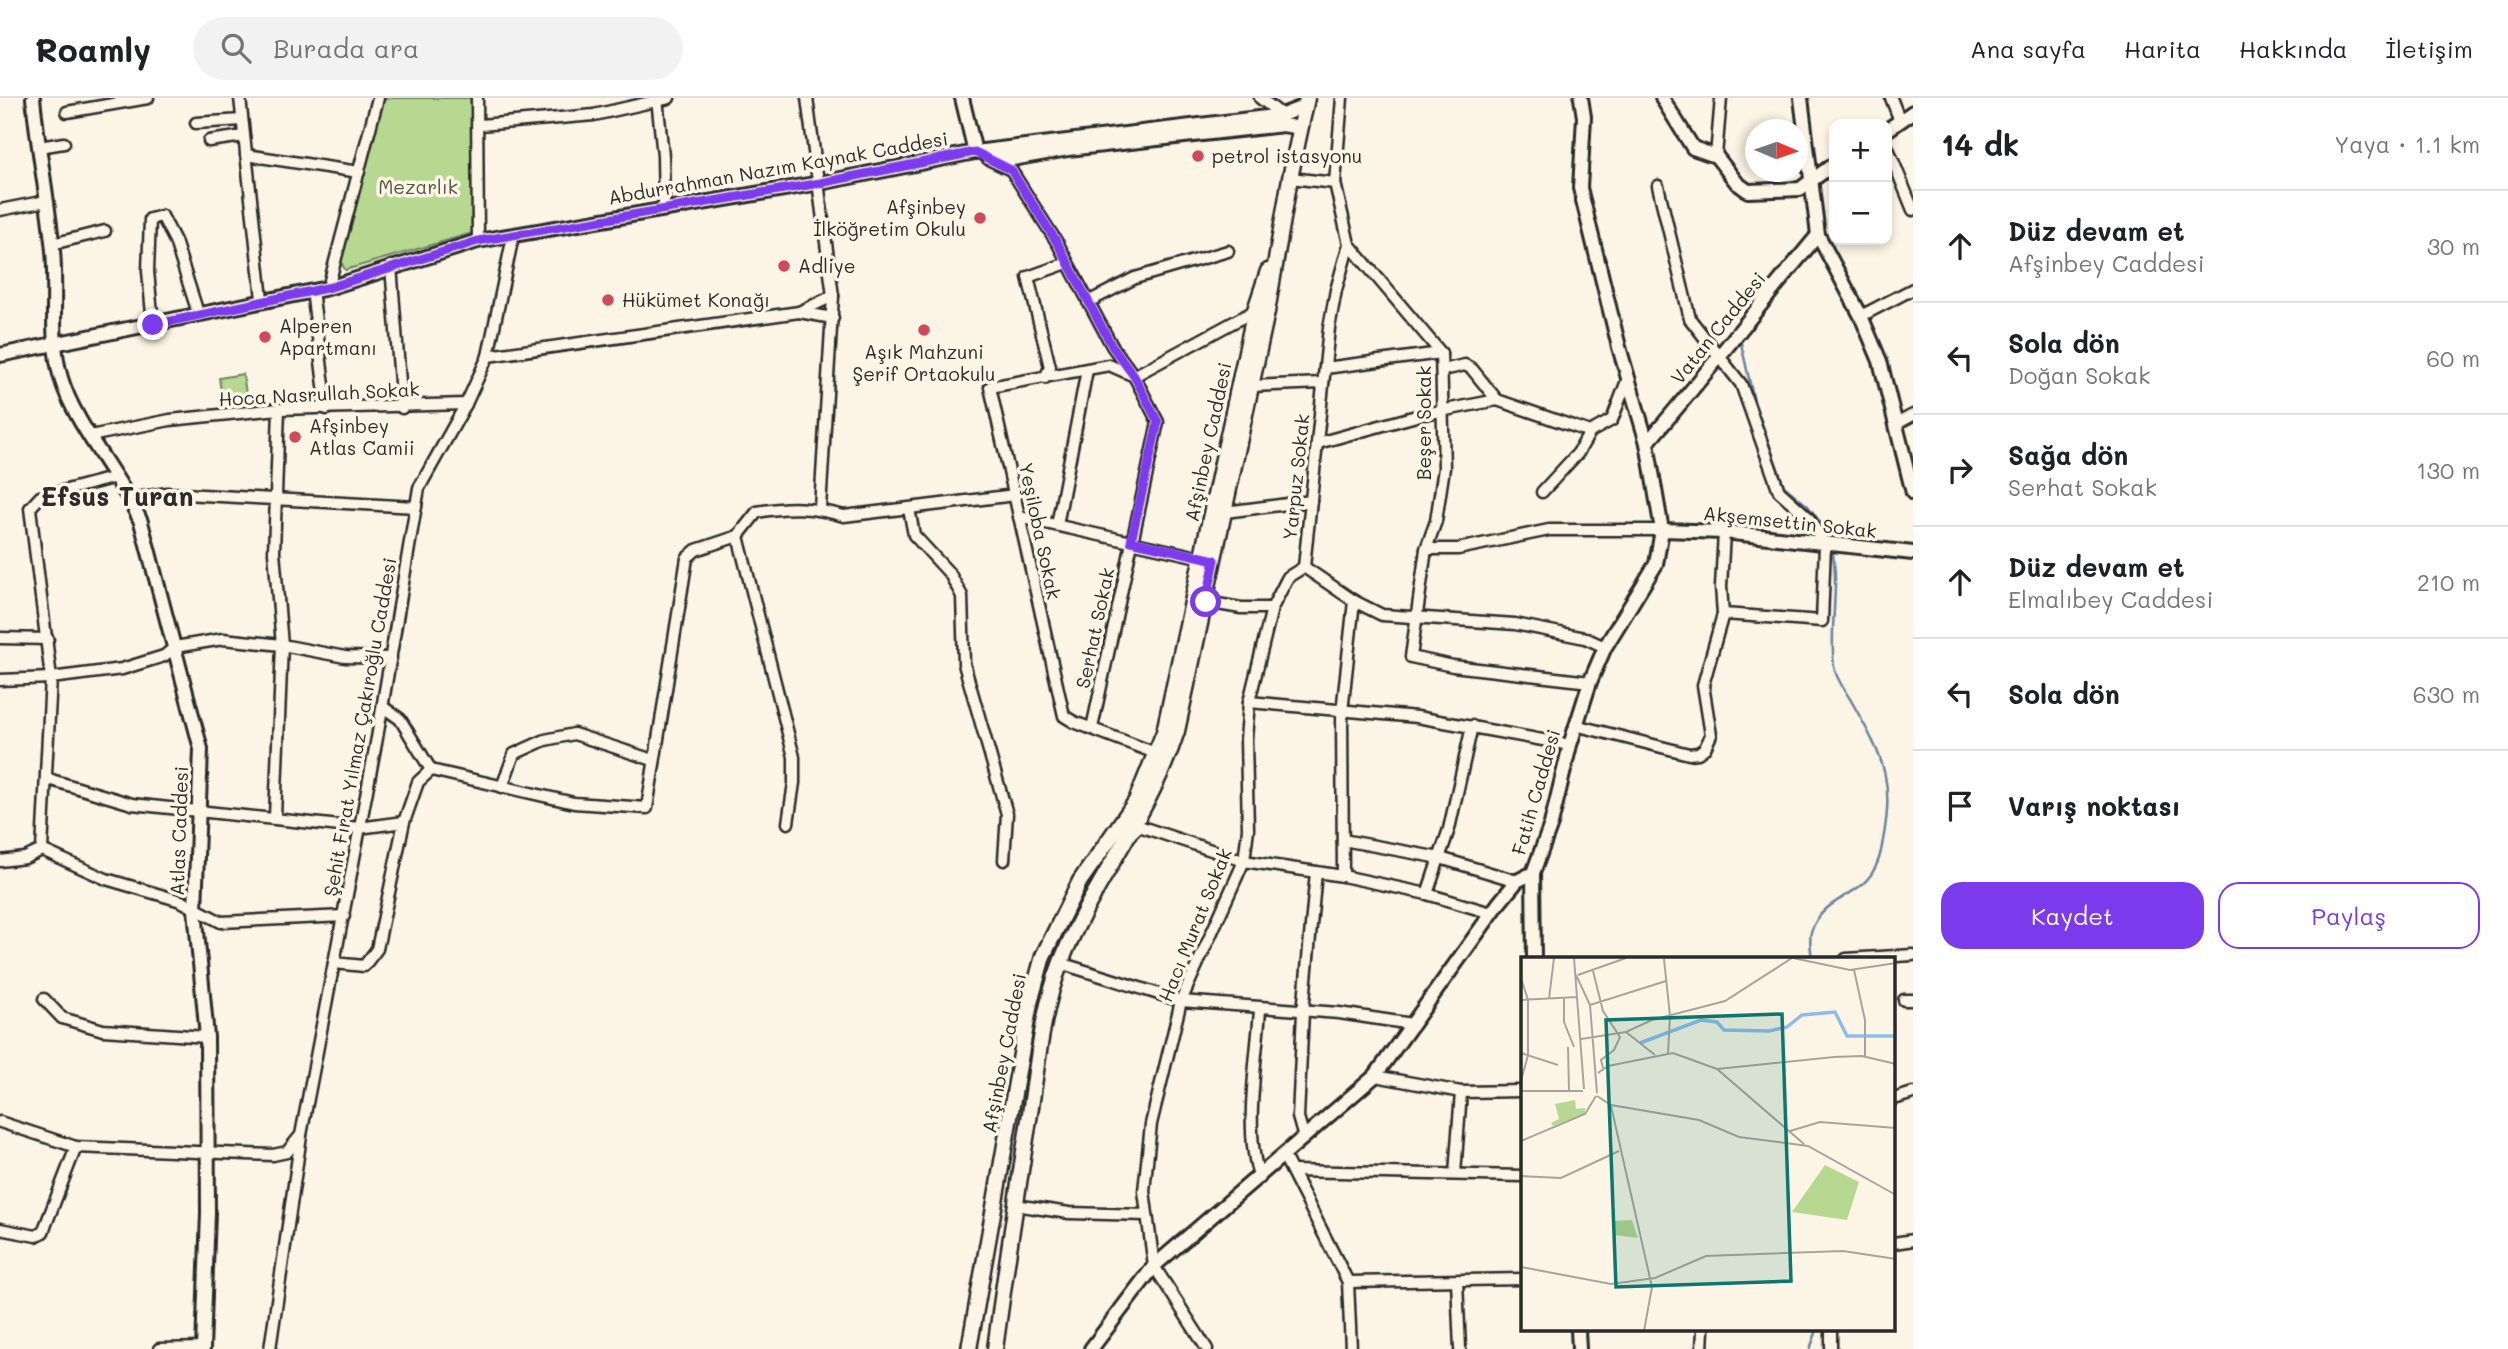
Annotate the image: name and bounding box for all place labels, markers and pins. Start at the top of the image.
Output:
place label: petrol istasyonu [1212,143,1362,168]
marker: petrol istasyonu [1190,148,1206,164]
place label: Afşinbey İlköğretim Okulu [813,194,966,241]
marker: Afşinbey İlköğretim Okulu [972,210,988,226]
place label: Adliye [798,253,855,278]
marker: Adliye [776,258,792,274]
place label: Hükümet Konağı [622,287,770,312]
marker: Hükümet Konağı [600,292,616,308]
place label: Alperen Apartmanı [279,313,377,360]
marker: Aşık Mahzuni Şerif Ortaokulu [916,322,932,338]
marker: Alperen Apartmanı [257,329,273,345]
place label: Aşık Mahzuni Şerif Ortaokulu [853,339,995,386]
place label: Afşinbey Atlas Camii [309,413,415,460]
marker: Afşinbey Atlas Camii [287,429,303,445]

